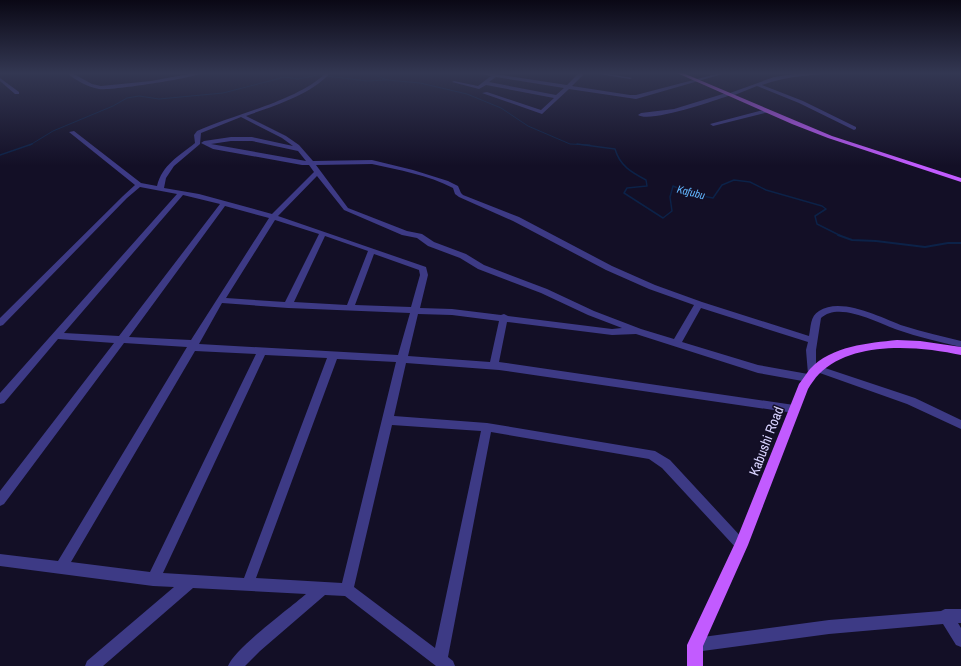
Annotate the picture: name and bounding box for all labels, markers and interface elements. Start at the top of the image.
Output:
water label: Kafubu [675,182,707,202]
street label: Kabushi Road [745,404,787,478]

